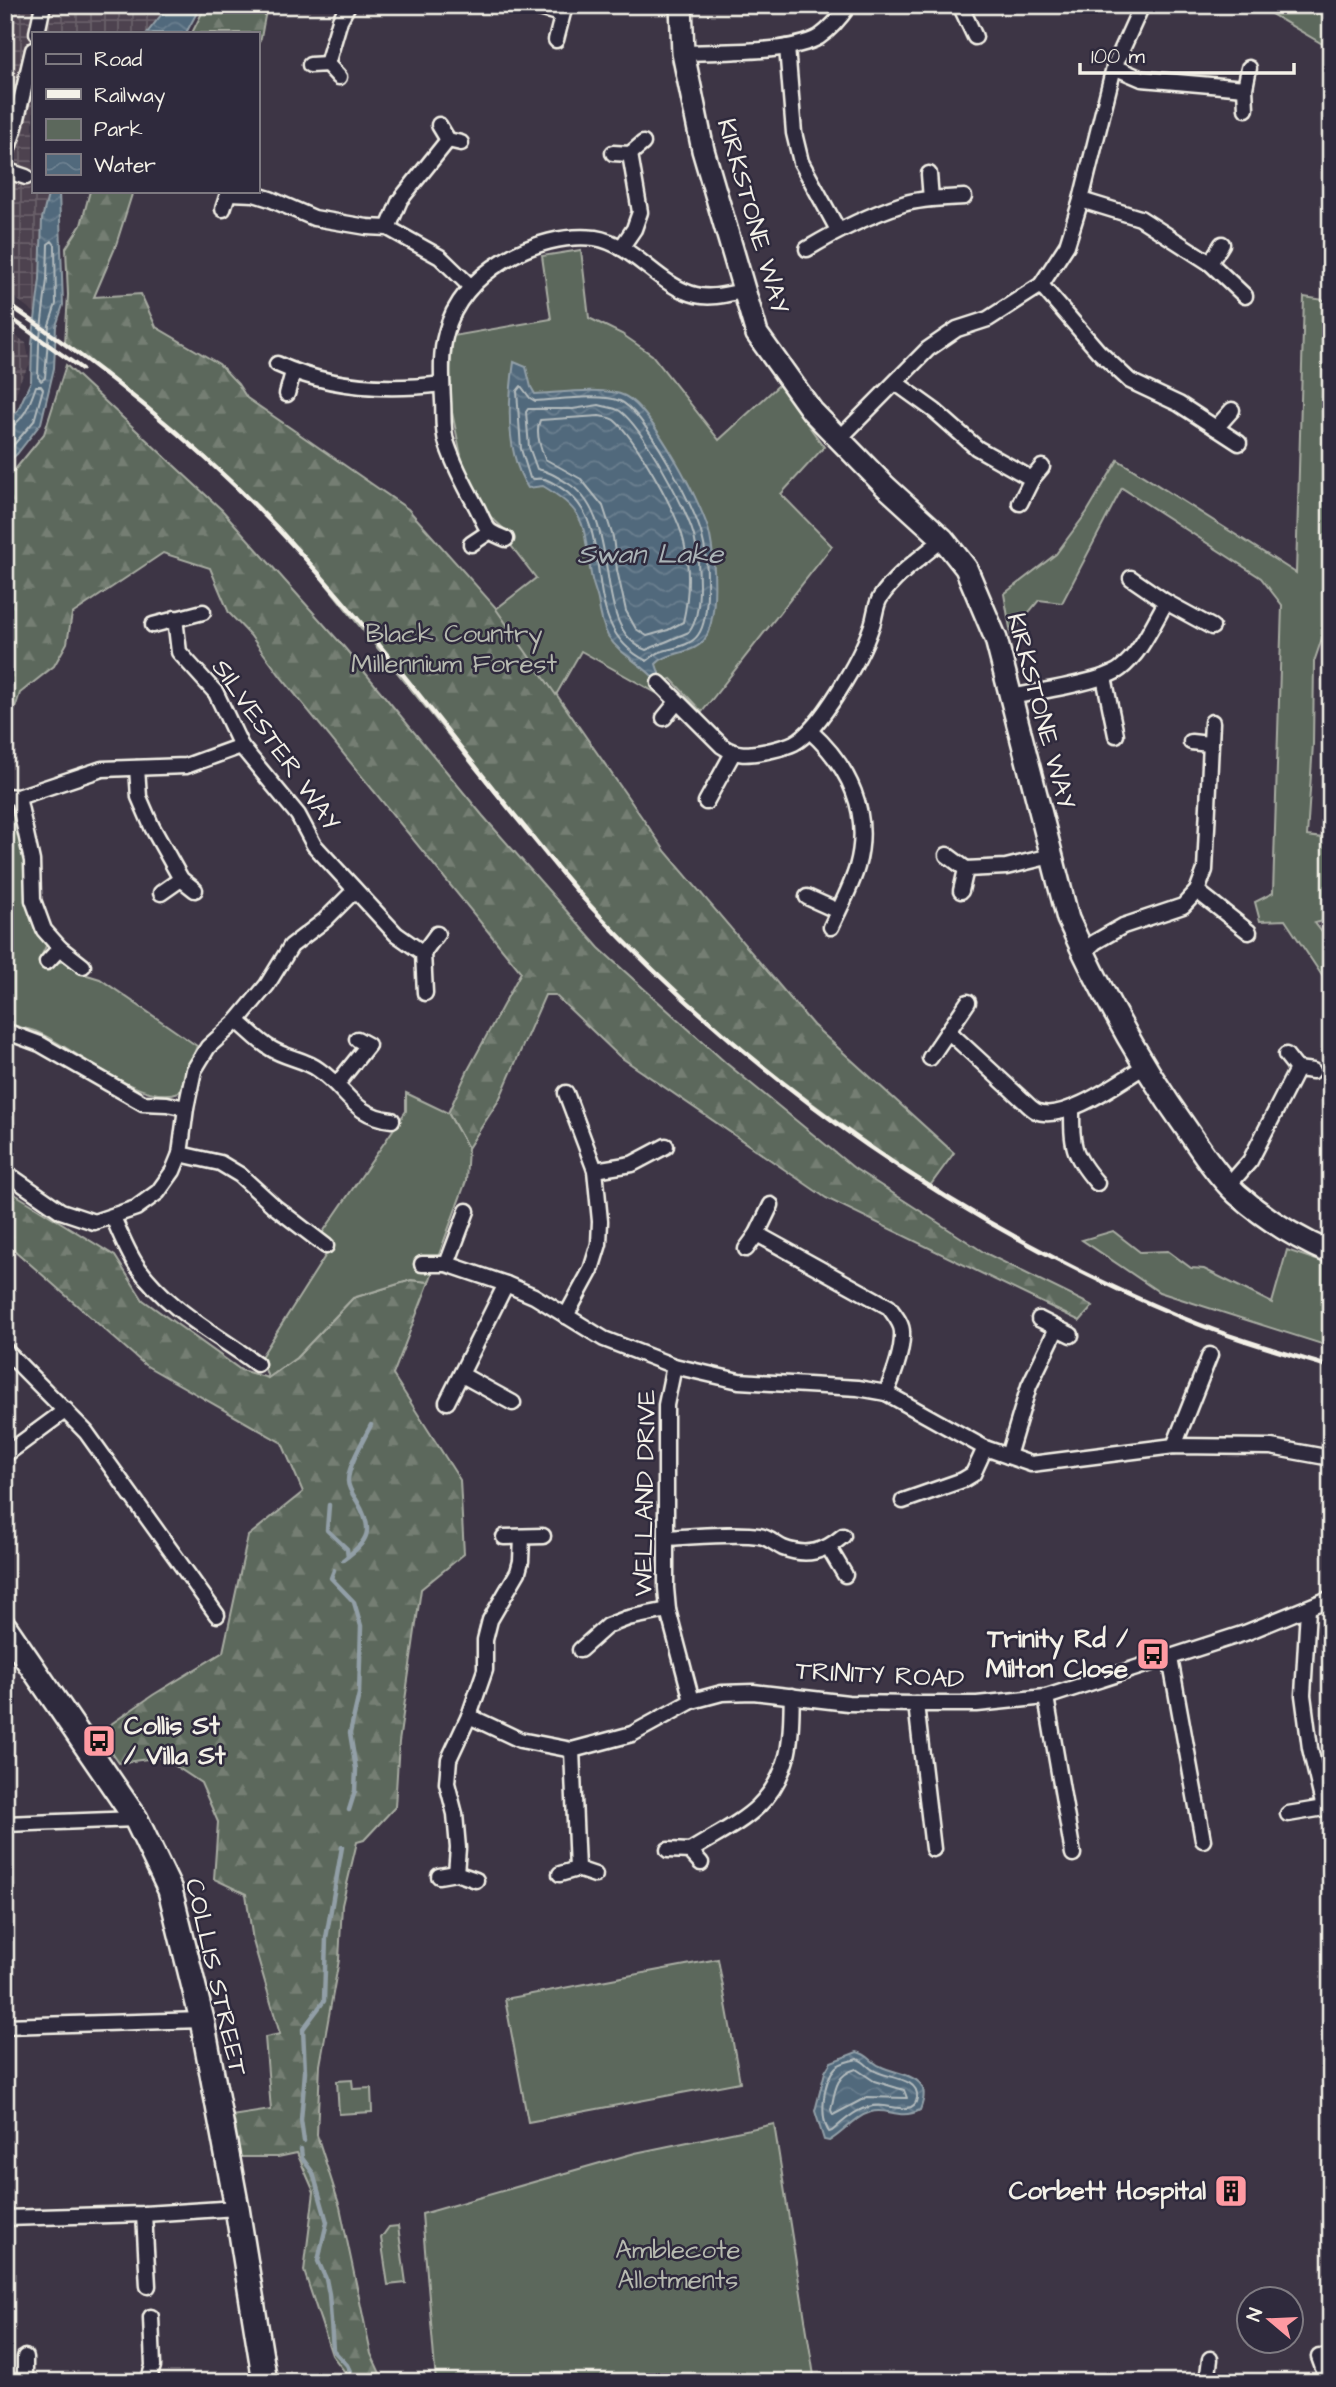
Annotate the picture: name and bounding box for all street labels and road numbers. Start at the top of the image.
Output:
street label: KIRKSTONE WAY [708,114,798,318]
street label: KIRKSTONE WAY [998,609,1084,813]
street label: SILVESTER WAY [203,652,349,838]
street label: WELLAND DRIVE [625,1389,665,1597]
street label: TRINITY ROAD [795,1653,965,1697]
street label: COLLIS STREET [176,1875,256,2080]

